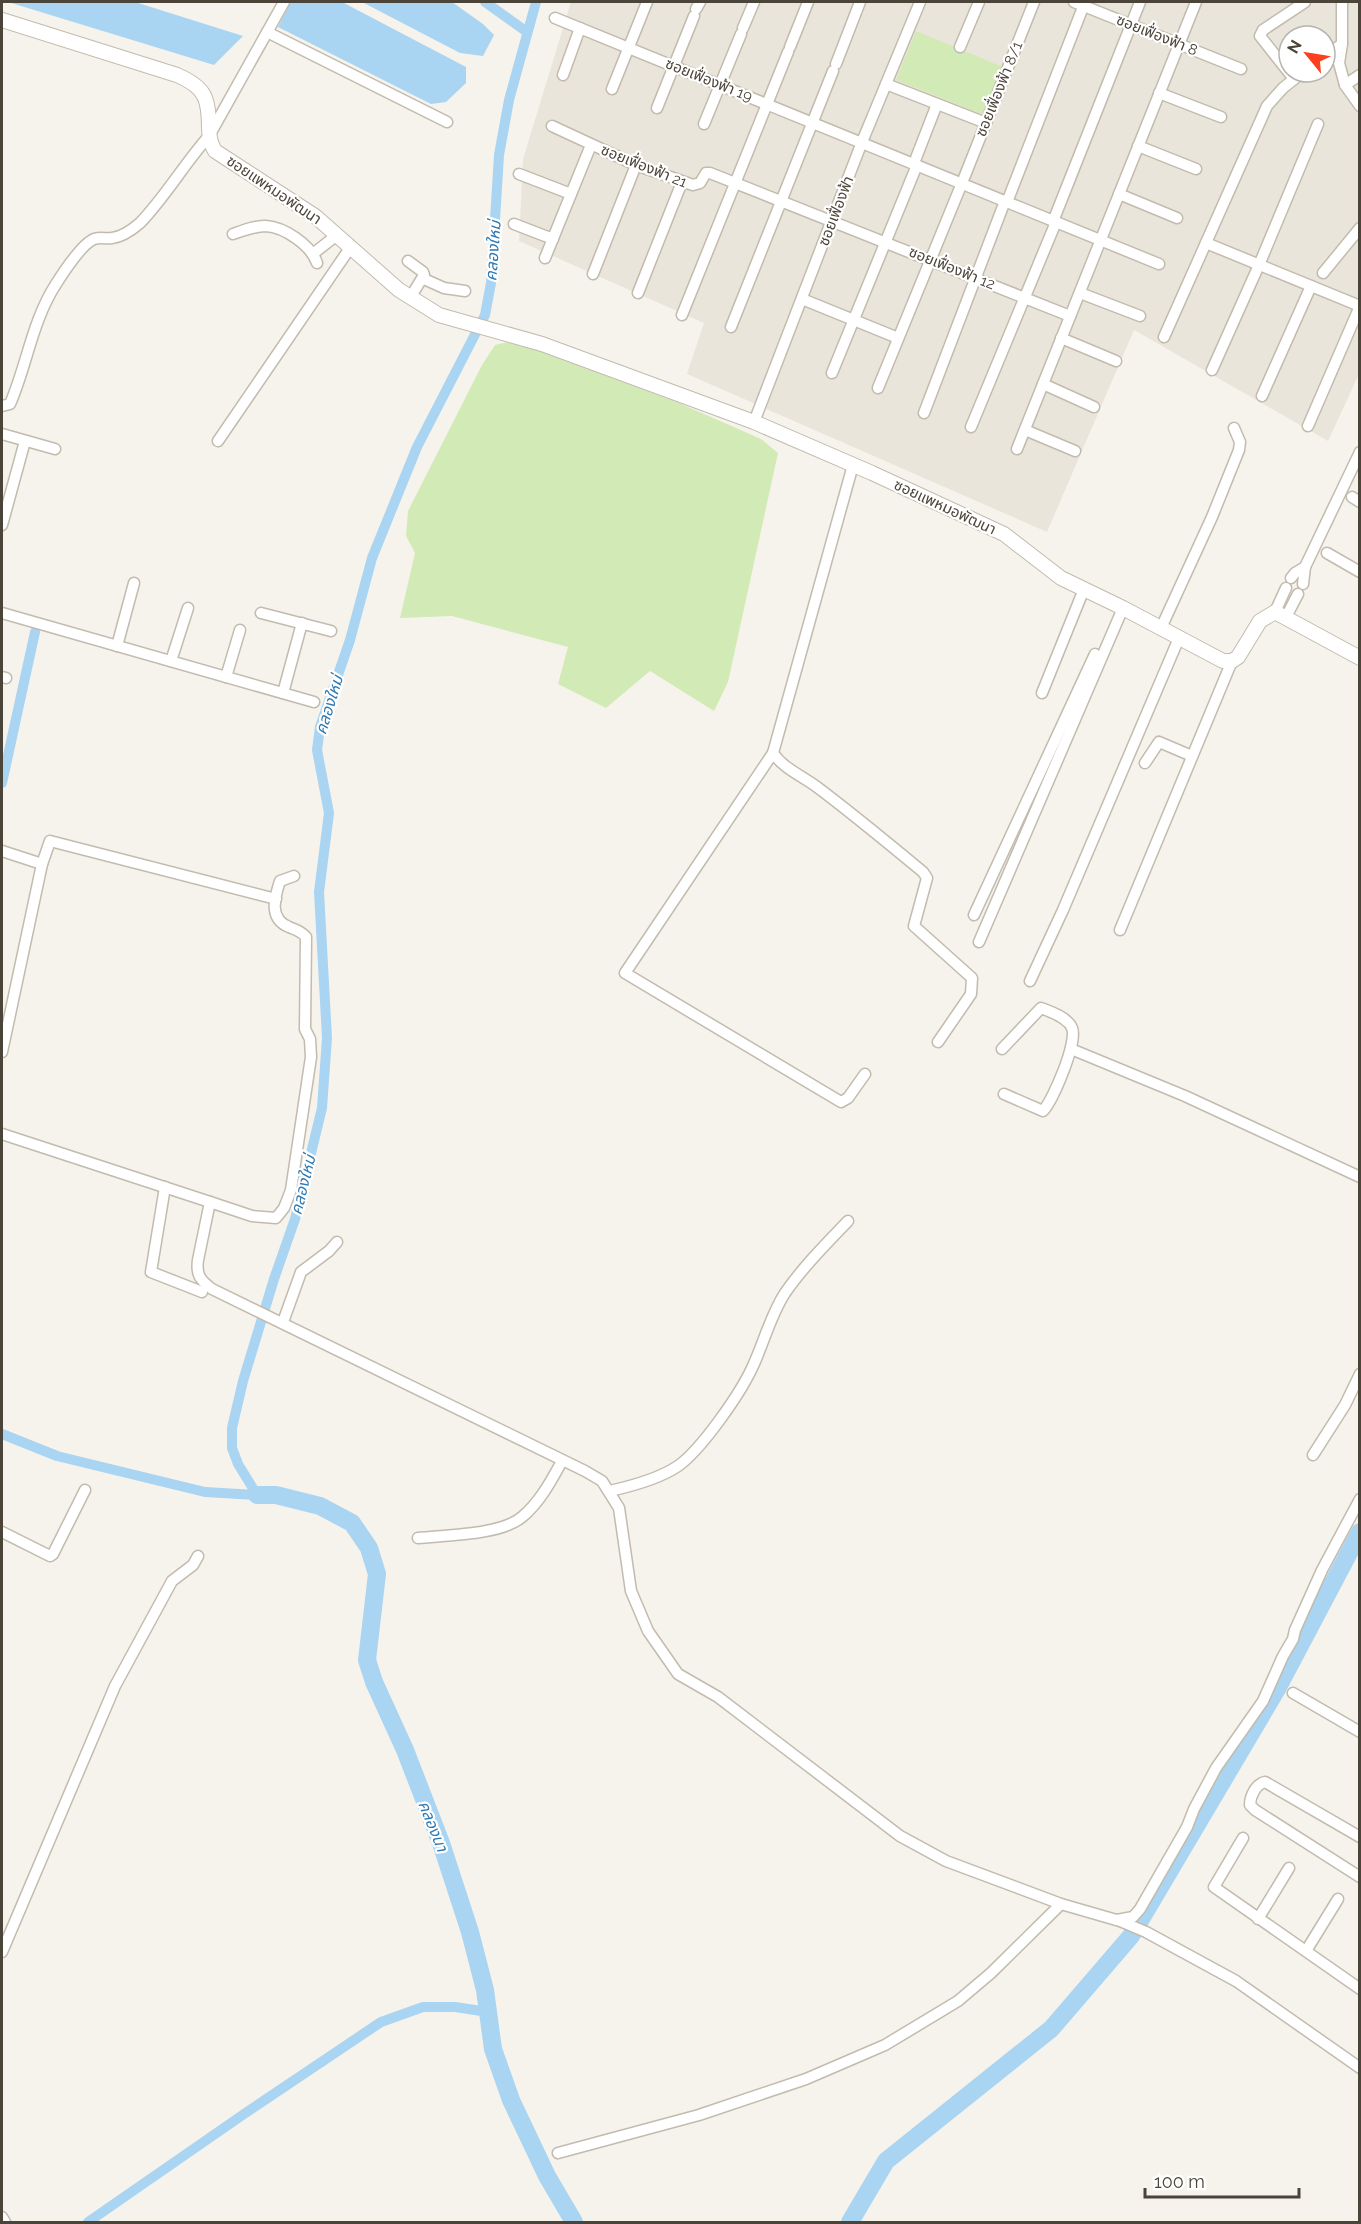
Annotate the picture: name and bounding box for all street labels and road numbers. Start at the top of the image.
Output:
street label: ซอยเฟื่องฟ้า 8 [1114,9,1201,59]
street label: ซอยเฟื่องฟ้า 8/1 [970,37,1026,139]
street label: ซอยเฟื่องฟ้า 19 [663,53,756,106]
street label: ซอยเฟื่องฟ้า 21 [598,139,691,192]
street label: ซอยแพหมอพัฒนา [223,152,325,228]
street label: ซอยเฟื่องฟ้า [813,173,858,248]
street label: ซอยเฟื่องฟ้า 12 [906,241,999,294]
street label: ซอยแพหมอพัฒนา [891,476,999,538]

